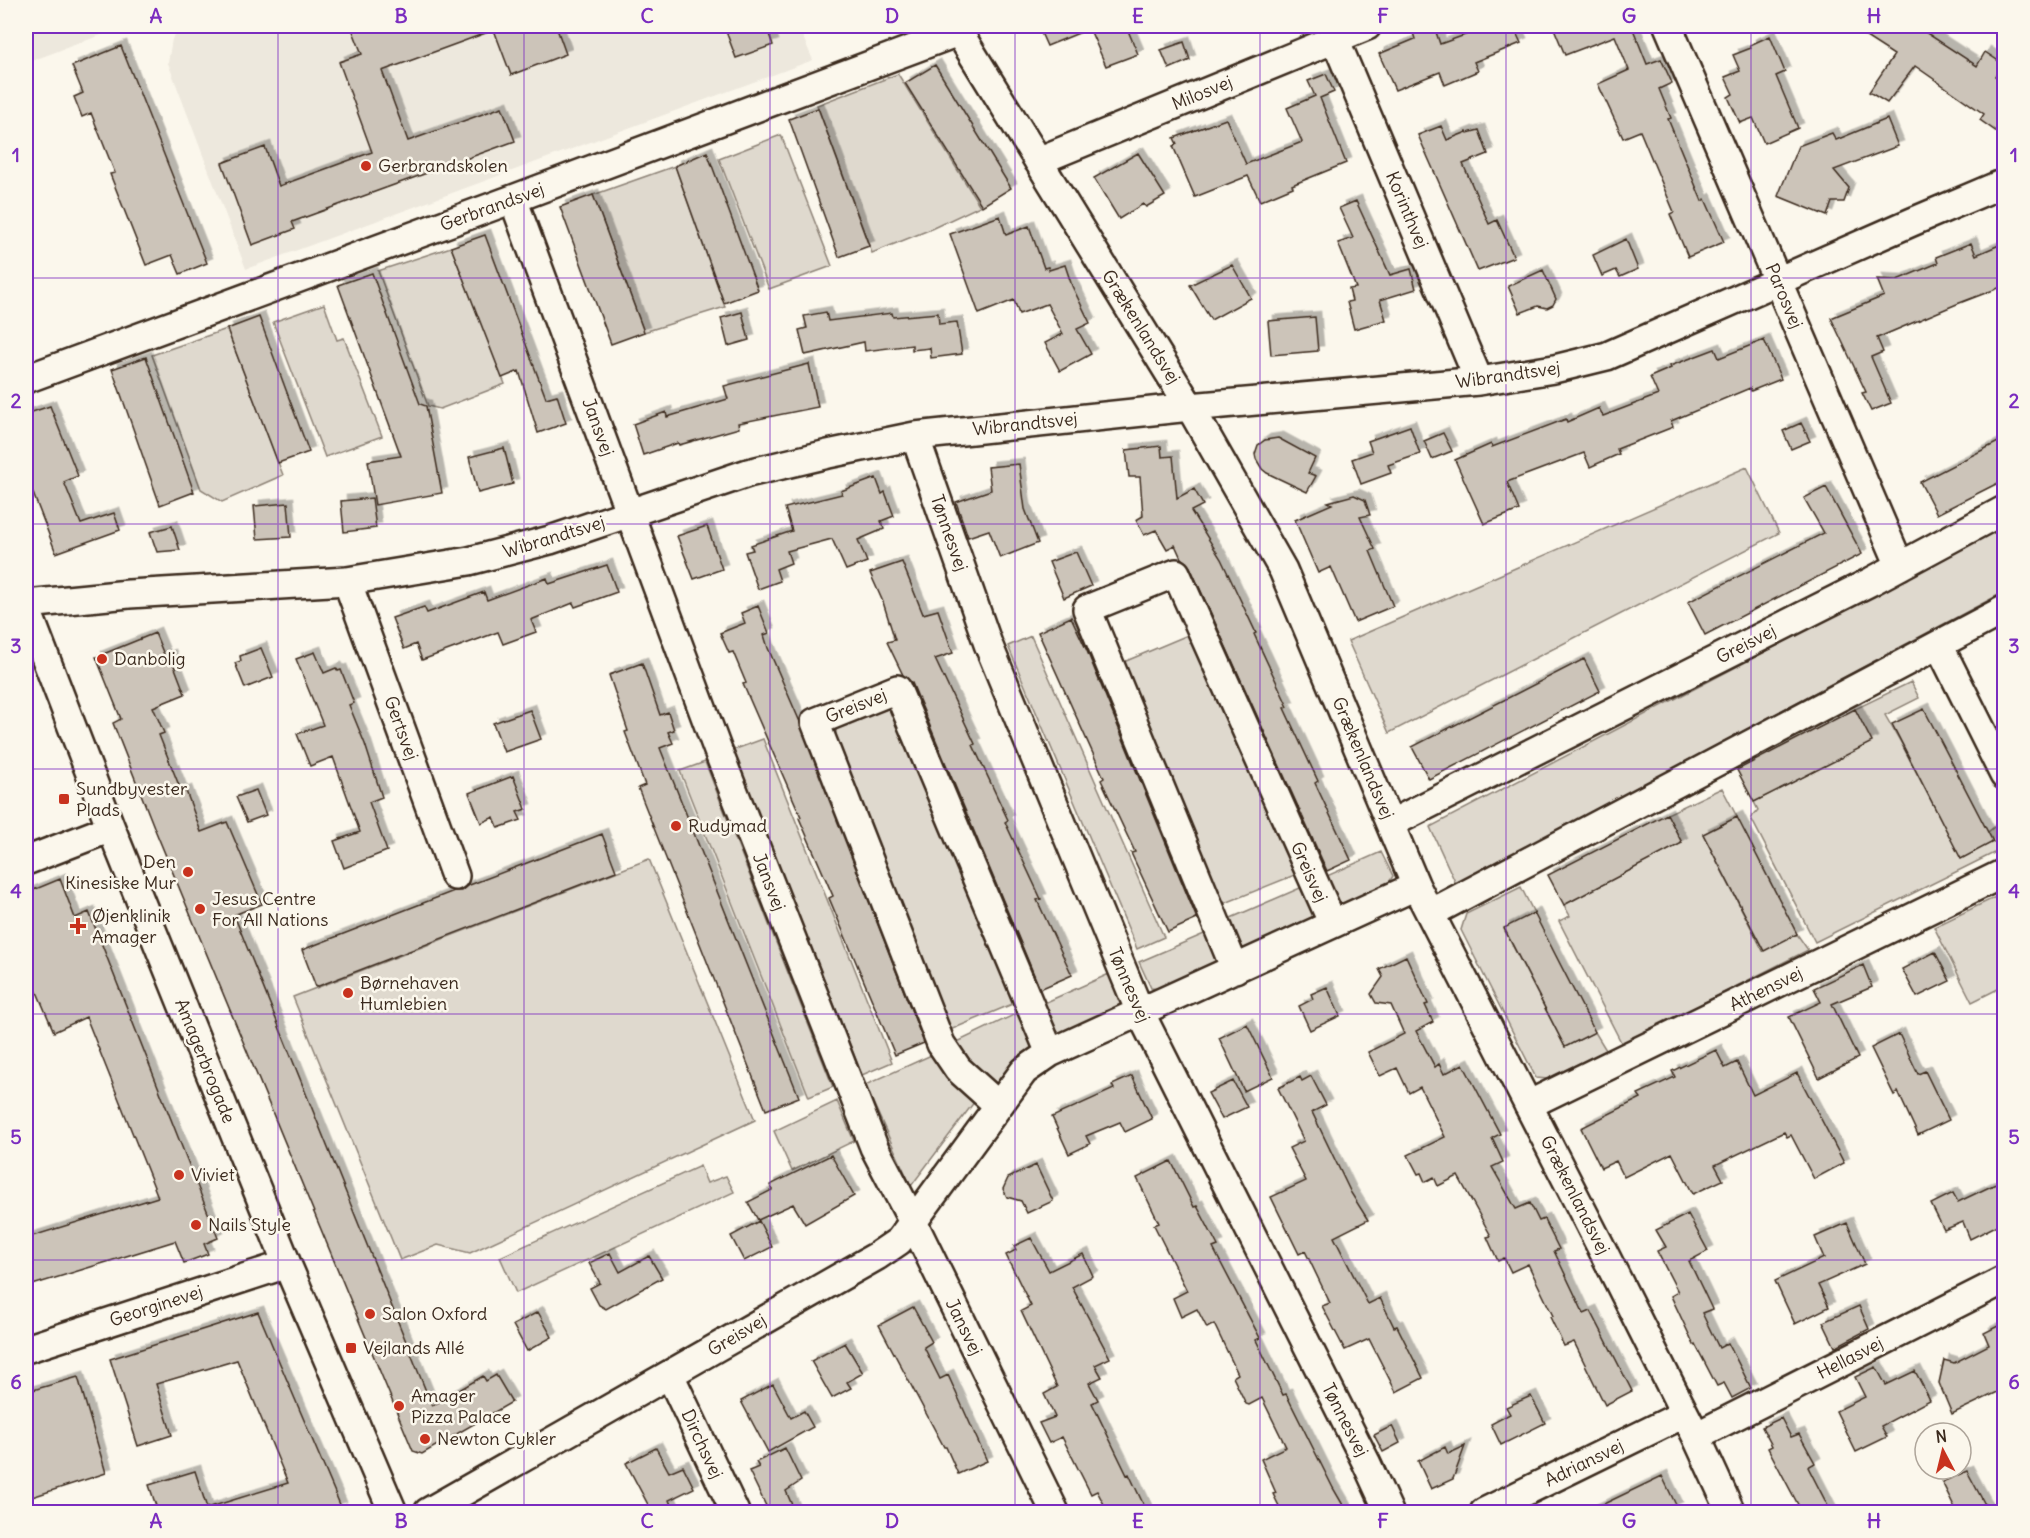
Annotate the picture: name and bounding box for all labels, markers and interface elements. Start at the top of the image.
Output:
text: A [150,3,163,28]
text: B [394,3,408,28]
text: C [640,3,654,28]
text: D [885,3,899,28]
text: E [1132,3,1144,28]
text: F [1377,3,1389,28]
text: G [1622,3,1636,28]
text: H [1867,3,1881,28]
street label: Milosvej [1168,70,1235,115]
text: 1 [12,142,20,167]
text: 1 [2010,142,2018,167]
place label: Gerbrandskolen [378,154,508,177]
marker: Gerbrandskolen [359,159,373,173]
street label: Korinthvej [1381,168,1434,252]
street label: Gerbrandsvej [437,177,547,236]
street label: Parosvej [1760,260,1808,332]
street label: Grækenlandsvej [1097,265,1186,388]
street label: Wibrandtsvej [1454,356,1562,393]
text: 2 [11,388,22,413]
text: 2 [2009,388,2020,413]
street label: Jansvej [577,394,620,459]
street label: Wibrandtsvej [971,407,1079,440]
street label: Tønnesvej [926,491,973,574]
street label: Wibrandtsvej [500,510,608,563]
street label: Greisvej [1712,619,1780,668]
text: 3 [10,633,22,658]
text: 3 [2008,633,2020,658]
place label: Danbolig [114,647,186,670]
marker: Danbolig [95,652,109,666]
street label: Greisvej [822,683,890,728]
street label: Gertsvej [379,693,424,763]
street label: Grækenlandsvej [1327,693,1400,822]
place label: Sundbyvester Plads [76,777,188,821]
marker: Sundbyvester Plads [57,792,71,806]
place label: Rudymad [688,814,768,837]
marker: Rudymad [669,819,683,833]
street label: Greisvej [1286,838,1333,906]
street label: Jansvej [748,849,791,914]
place label: Den Kinesiske Mur [65,850,177,894]
marker: Den Kinesiske Mur [181,865,195,879]
text: 4 [10,878,22,903]
text: 4 [2008,878,2020,903]
place label: Jesus Centre For All Nations [212,887,328,931]
marker: Jesus Centre For All Nations [193,902,207,916]
place label: Øjenklinik Amager [92,904,171,948]
marker: Øjenklinik Amager [69,917,87,935]
street label: Tønnesvej [1103,944,1156,1026]
street label: Athensvej [1725,961,1806,1016]
place label: Børnehaven Humlebien [360,971,459,1015]
marker: Børnehaven Humlebien [341,986,355,1000]
street label: Amagerbrogade [170,995,241,1126]
text: 5 [10,1124,22,1149]
text: 5 [2008,1124,2020,1149]
street label: Grækenlandsvej [1536,1131,1615,1258]
place label: Viviet [191,1163,235,1186]
marker: Viviet [172,1168,186,1182]
place label: Nails Style [208,1213,291,1236]
marker: Nails Style [189,1218,203,1232]
street label: Georginevej [106,1280,205,1331]
street label: Jansvej [941,1295,988,1359]
place label: Salon Oxford [382,1302,488,1325]
marker: Salon Oxford [363,1307,377,1321]
street label: Greisvej [703,1308,770,1361]
street label: Hellasvej [1813,1331,1887,1384]
place label: Vejlands Allé [363,1336,464,1359]
marker: Vejlands Allé [344,1341,358,1355]
text: 6 [10,1369,22,1394]
text: 6 [2008,1369,2020,1394]
street label: Tønnesvej [1317,1379,1374,1460]
place label: Amager Pizza Palace [411,1384,511,1428]
marker: Amager Pizza Palace [392,1399,406,1413]
street label: Dirchsvej [676,1405,729,1482]
north arrow [1913,1421,1973,1481]
text: N [1934,1426,1948,1447]
place label: Newton Cykler [437,1427,557,1450]
marker: Newton Cykler [418,1432,432,1446]
street label: Adriansvej [1541,1434,1627,1491]
text: A [150,1508,163,1533]
text: B [394,1508,408,1533]
text: C [640,1508,654,1533]
text: D [885,1508,899,1533]
text: E [1132,1508,1144,1533]
text: F [1377,1508,1389,1533]
text: G [1622,1508,1636,1533]
text: H [1867,1508,1881,1533]

